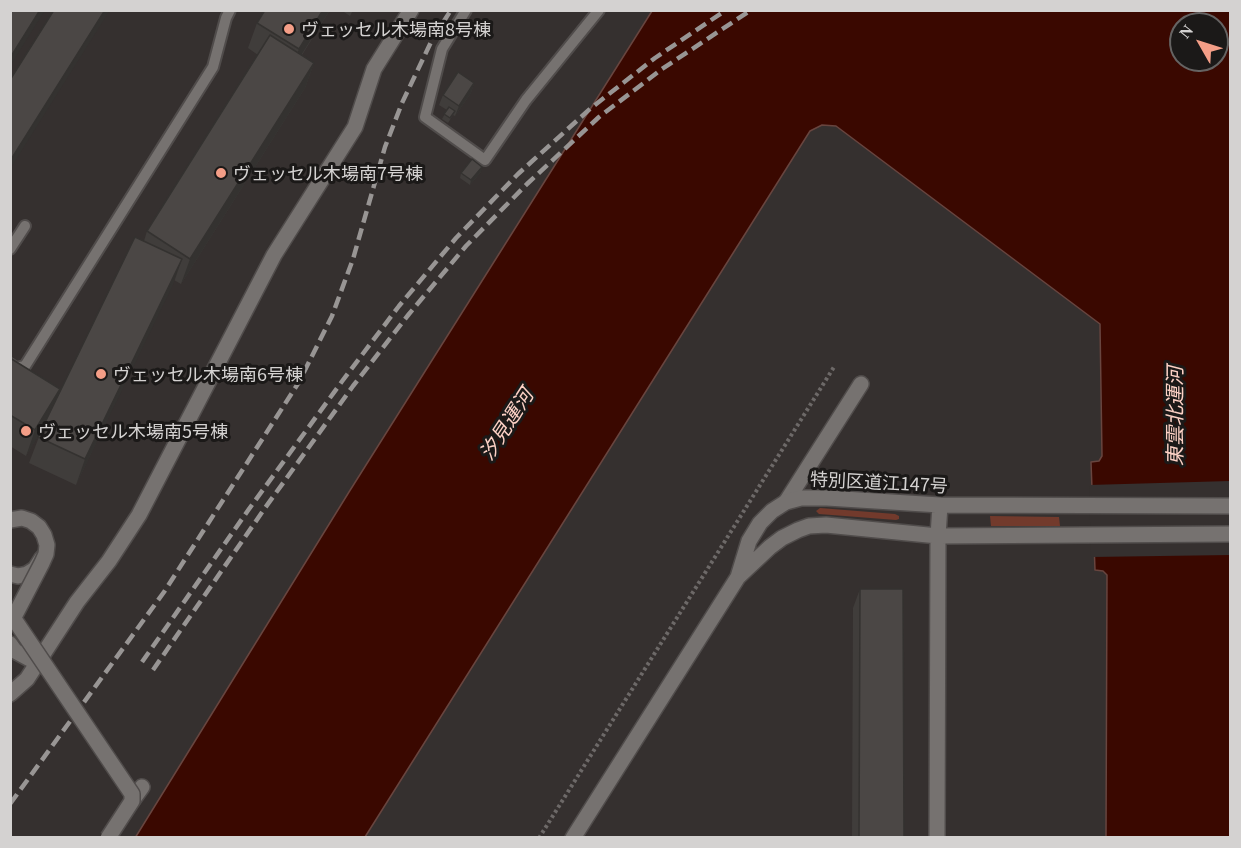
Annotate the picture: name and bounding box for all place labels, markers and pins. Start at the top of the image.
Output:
place label: ヴェッセル木場南8号棟 [301,18,491,40]
marker: ヴェッセル木場南8号棟 [282,22,296,36]
place label: ヴェッセル木場南7号棟 [233,162,423,184]
marker: ヴェッセル木場南7号棟 [214,166,228,180]
place label: ヴェッセル木場南6号棟 [113,363,303,385]
marker: ヴェッセル木場南6号棟 [94,367,108,381]
place label: ヴェッセル木場南5号棟 [38,420,228,442]
marker: ヴェッセル木場南5号棟 [19,424,33,438]

